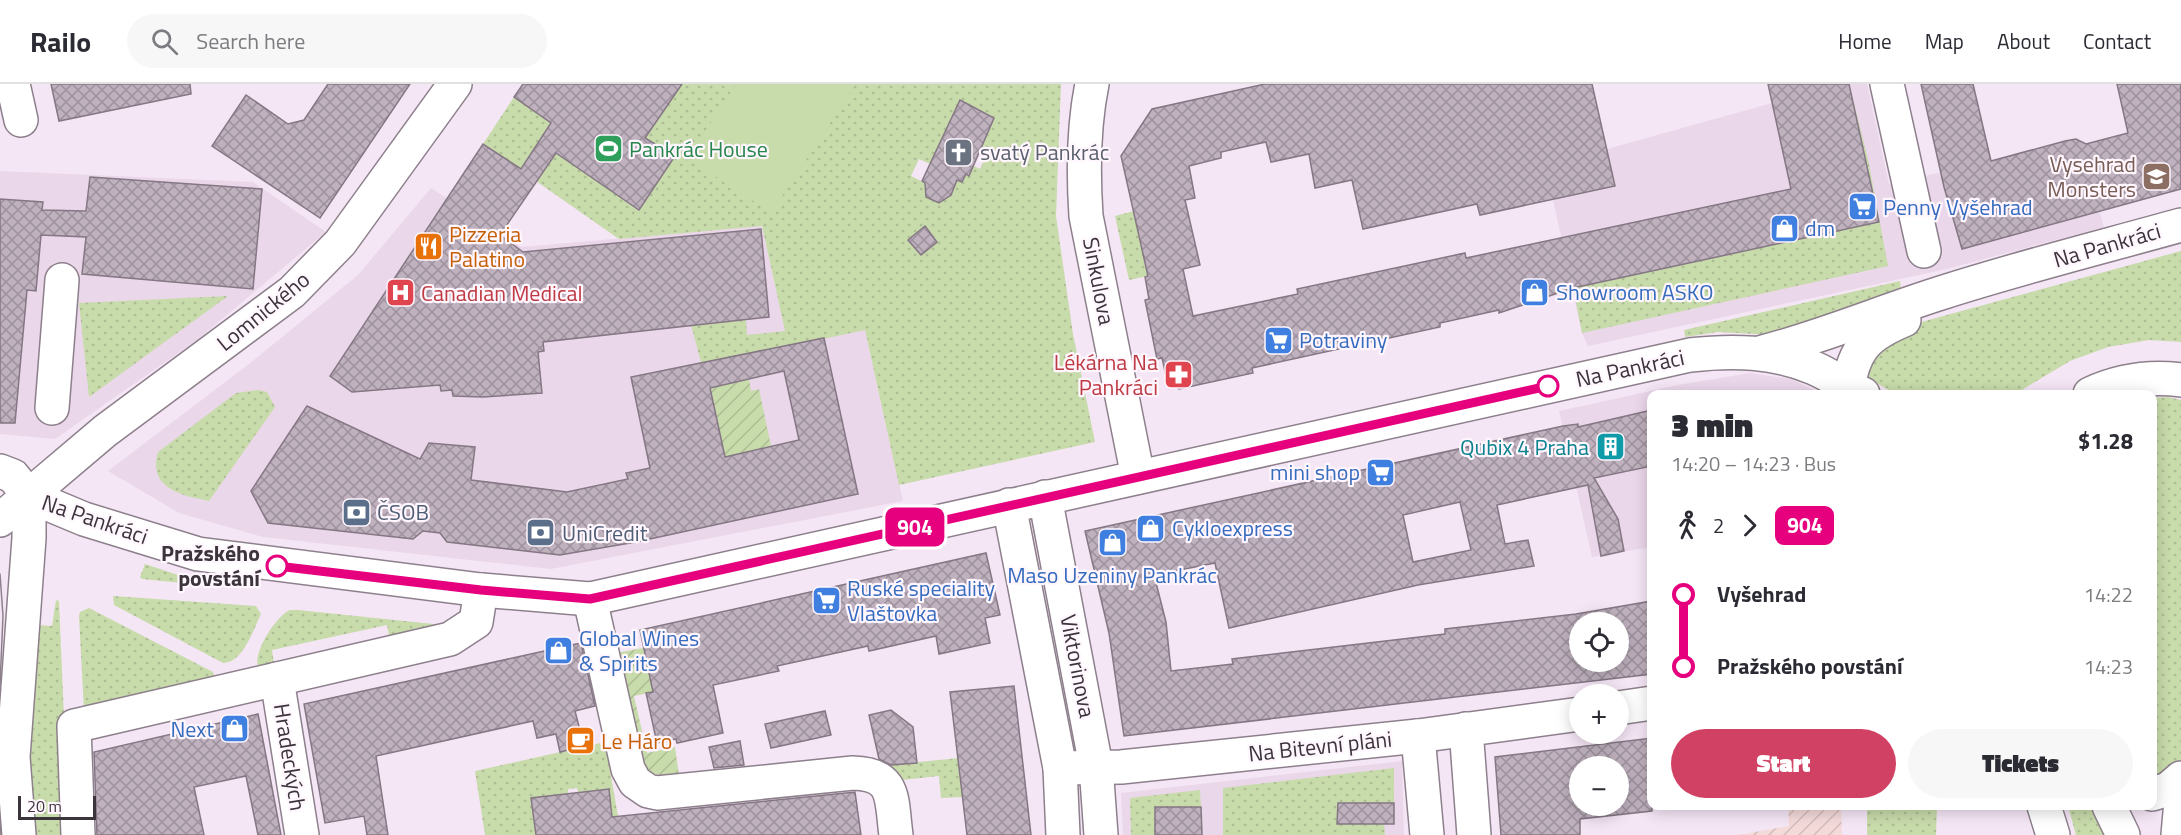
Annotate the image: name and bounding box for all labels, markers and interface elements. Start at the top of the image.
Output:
search box [127,14,547,68]
text: Railo [30,20,91,63]
text: Search here [196,24,305,58]
icon: search [148,25,181,58]
text: Home [1838,25,1892,57]
text: Map [1925,25,1964,57]
text: About [1997,25,2050,57]
text: Contact [2083,25,2151,57]
place label: Pankrác House [629,132,768,166]
sports icon: Pankrác House [592,133,624,165]
place label: svatý Pankrác [980,135,1109,169]
church icon: svatý Pankrác [943,136,975,168]
place label: Vysehrad Monsters [2047,147,2136,206]
school or university icon: Vysehrad Monsters [2141,161,2173,193]
place label: Penny Vyšehrad [1883,190,2033,224]
supermarket icon: Penny Vyšehrad [1846,191,1878,223]
place label: dm [1805,211,1835,245]
shop icon: dm [1768,212,1800,244]
street label: Na Pankráci [2049,213,2165,277]
place label: Pizzeria Palatino [449,217,525,276]
restaurant icon: Pizzeria Palatino [412,231,444,263]
street label: Sinkulova [1074,234,1124,328]
street label: Lomnického [209,263,317,359]
place label: Showroom ASKO [1556,275,1713,309]
place label: Canadian Medical [421,276,583,310]
shop icon: Showroom ASKO [1519,276,1551,308]
hospital icon: Canadian Medical [384,277,416,309]
place label: Potraviny [1299,323,1388,357]
supermarket icon: Potraviny [1262,324,1294,356]
street label: Na Pankráci [1573,340,1687,396]
place label: Lékárna Na Pankráci [1054,345,1158,404]
pharmacy icon: Lékárna Na Pankráci [1163,359,1195,391]
unlabelled marker [1537,375,1559,397]
text: 3 min [1671,400,1753,450]
text: $1.28 [2078,424,2133,458]
place label: Qubix 4 Praha [1460,430,1589,464]
building icon: Qubix 4 Praha [1594,431,1626,463]
text: 14:20 – 14:23 · Bus [1671,448,1836,479]
place label: mini shop [1270,455,1360,489]
supermarket icon: mini shop [1365,456,1397,488]
street label: Na Pankráci [37,485,153,553]
place label: ČSOB [377,495,429,529]
bank icon: ČSOB [340,496,372,528]
line badge: 904 [880,508,950,546]
icon: walk [1671,509,1704,542]
icon: forward [1733,509,1766,542]
text: 904 [1787,509,1822,541]
text: 2 [1713,510,1724,541]
text: 904 [897,511,933,543]
place label: Cykloexpress [1172,511,1293,545]
shop icon: Cykloexpress [1135,512,1167,544]
place label: UniCredit [562,516,648,550]
bank icon: UniCredit [525,517,557,549]
shop icon: Maso Uzeniny Pankrác [1096,527,1128,559]
place label: Pražského povstání [161,536,262,595]
marker: Pražského povstání [266,555,288,577]
place label: Maso Uzeniny Pankrác [1007,558,1217,592]
place label: Ruské speciality Vlaštovka [847,571,996,630]
text: Vyšehrad [1717,577,1806,611]
text: 14:22 [2084,579,2133,610]
supermarket icon: Ruské speciality Vlaštovka [810,585,842,617]
street label: Viktorinova [1051,611,1105,721]
map controls [1569,612,1629,816]
button: locate [1569,612,1629,672]
place label: Global Wines & Spirits [579,621,699,680]
shop icon: Global Wines & Spirits [542,635,574,667]
text: Pražského povstání [1717,649,1903,683]
text: 14:23 [2084,651,2133,682]
button: + [1569,684,1629,744]
street label: Hradeckých [265,701,315,813]
place label: Next [171,712,214,746]
shop icon: Next [219,713,251,745]
street label: Na Bitevní pláni [1247,722,1393,770]
place label: Le Háro [601,724,672,758]
cafe icon: Le Háro [564,725,596,757]
button: Start [1671,729,1896,798]
button: Tickets [1908,729,2133,798]
button: − [1569,756,1629,816]
scale bar [18,793,96,820]
text: 20 m [27,794,62,818]

